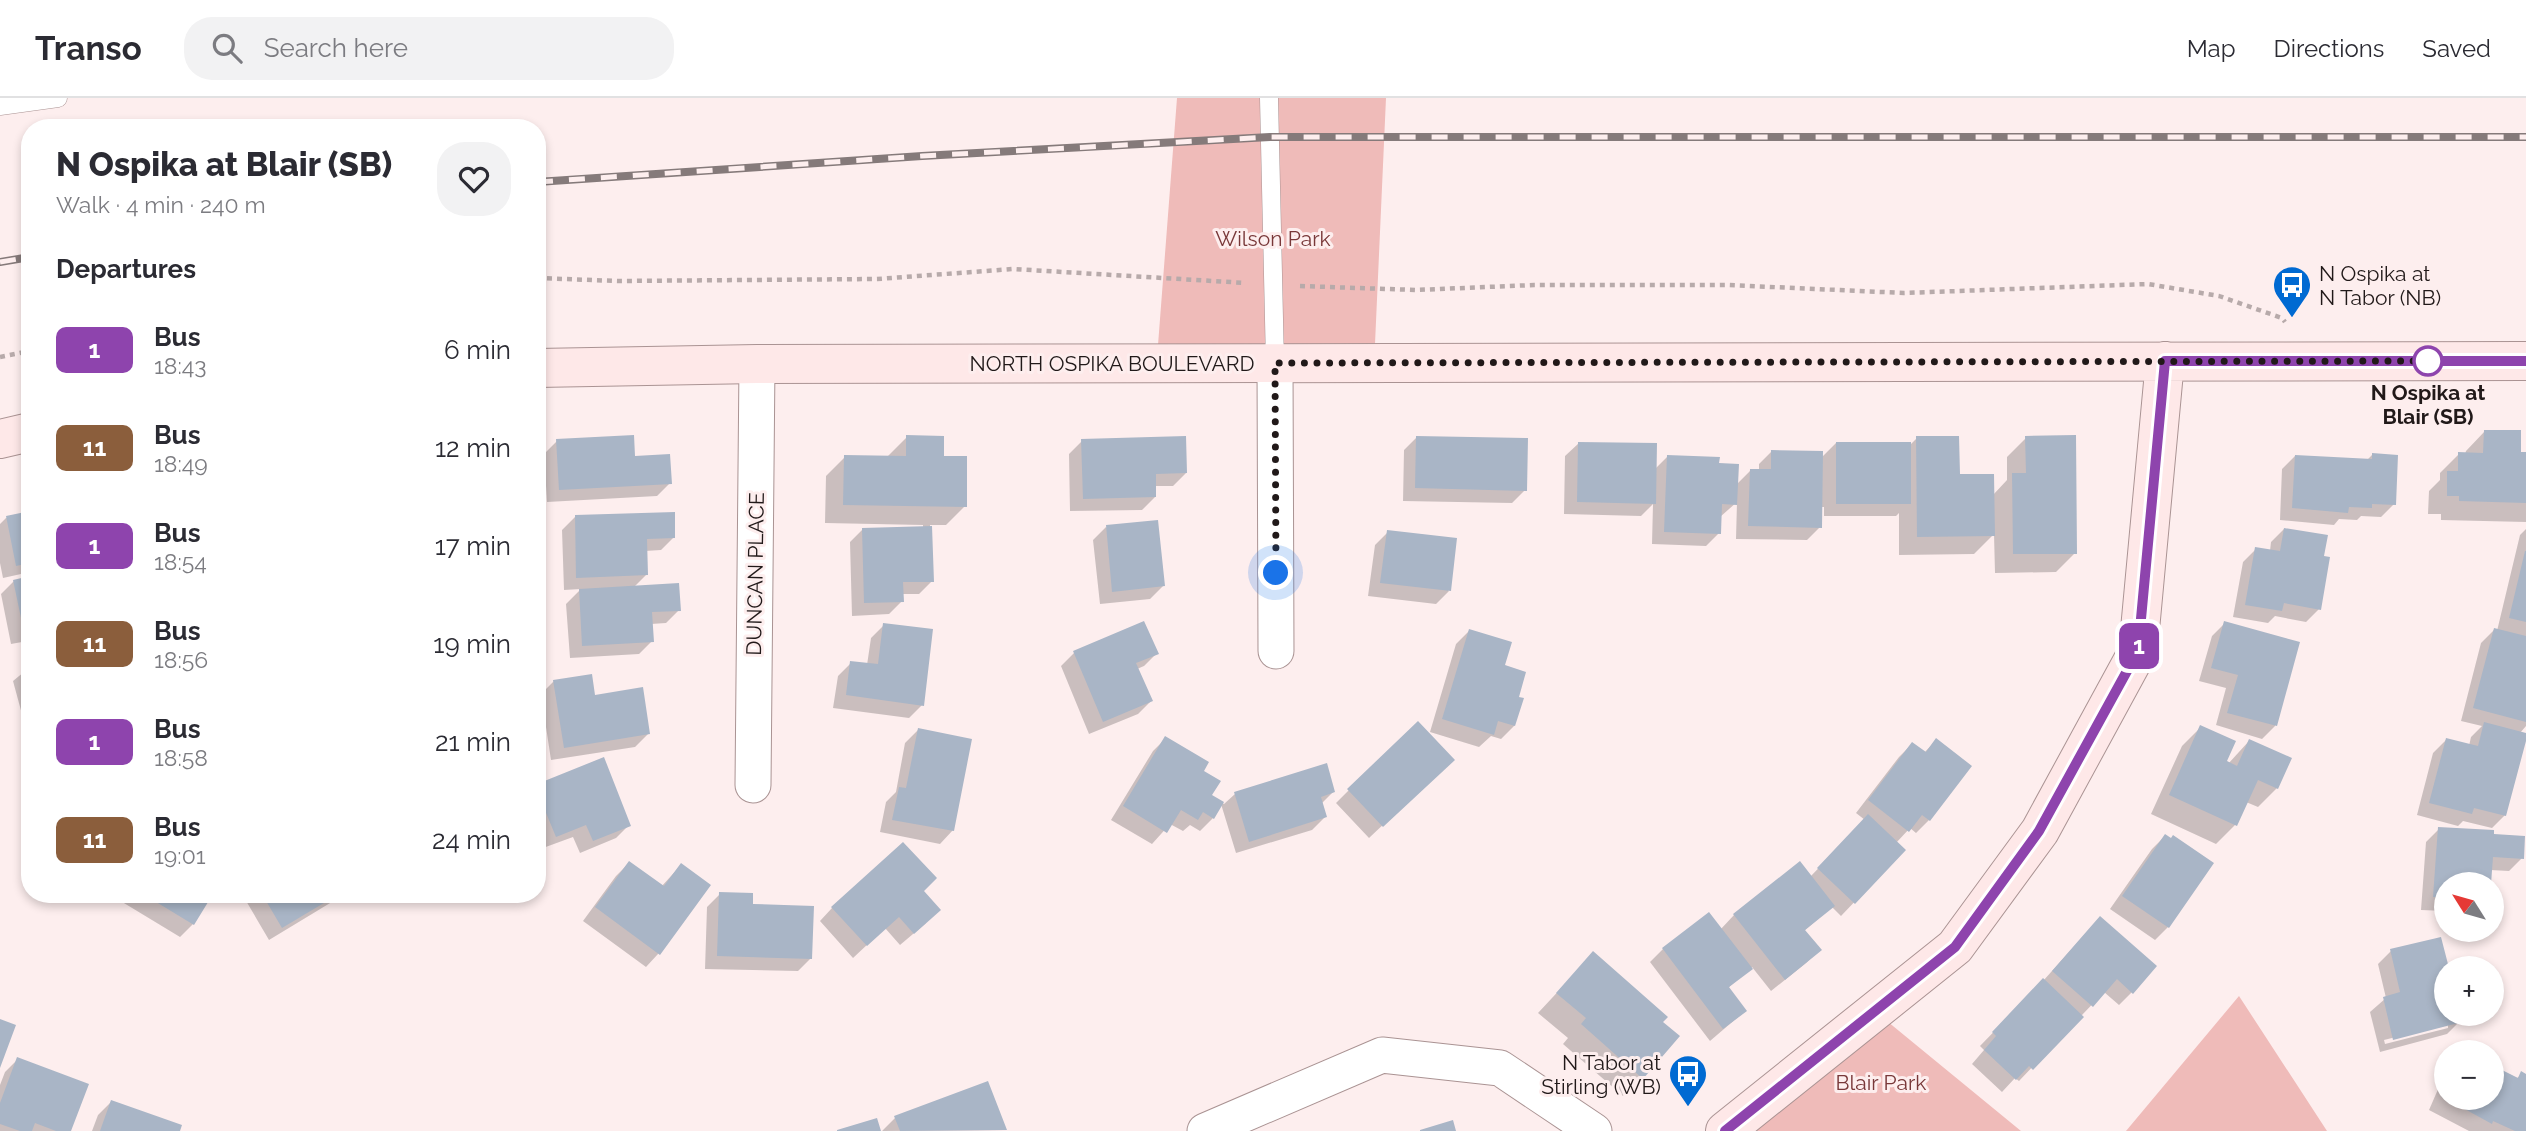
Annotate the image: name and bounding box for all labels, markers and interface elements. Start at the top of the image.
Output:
search box [184,17,674,80]
text: Transo [35,29,142,68]
icon: search [208,29,246,67]
text: Search here [264,33,408,63]
text: Map [2187,34,2236,63]
text: Directions [2274,34,2384,63]
text: Saved [2422,34,2491,63]
button: heart [437,142,511,216]
text: N Ospika at Blair (SB) [56,145,392,184]
text: Walk · 4 min · 240 m [56,191,266,218]
park label: Wilson Park [1215,226,1331,251]
text: Departures [56,254,196,284]
place label: N Ospika at N Tabor (NB) [2319,261,2441,310]
bus stop icon: N Ospika at N Tabor (NB) [2271,264,2313,319]
text: Bus [154,322,201,352]
text: 1 [89,335,100,364]
text: 6 min [444,335,511,365]
marker: N Ospika at Blair (SB) [2413,346,2443,376]
street label: NORTH OSPIKA BOULEVARD [970,351,1254,376]
text: 18:43 [154,352,207,379]
place label: N Ospika at Blair (SB) [2371,380,2485,429]
text: Bus [154,420,201,450]
text: 11 [83,433,106,462]
text: 12 min [435,433,511,463]
text: 18:49 [154,450,208,477]
street label: DUNCAN PLACE [741,492,769,656]
text: Bus [154,518,201,548]
text: 1 [89,531,100,560]
text: 17 min [435,531,511,561]
text: 18:54 [154,548,207,575]
your location [1258,555,1293,590]
text: Bus [154,616,201,646]
line badge: 1 [2116,623,2162,669]
text: 11 [83,629,106,658]
text: 19 min [433,629,511,659]
text: 1 [2133,631,2145,660]
text: 18:56 [154,646,208,673]
text: Bus [154,714,201,744]
text: 1 [89,727,100,756]
text: 21 min [435,727,511,757]
text: 18:58 [154,744,208,771]
text: Bus [154,812,201,842]
text: 11 [83,825,106,854]
text: 24 min [432,825,511,855]
text: 19:01 [154,842,206,869]
north arrow [2434,872,2504,942]
map controls [2434,872,2504,1110]
button: + [2434,956,2504,1026]
button: − [2434,1040,2504,1110]
place label: N Tabor at Stirling (WB) [1541,1050,1661,1099]
bus stop icon: N Tabor at Stirling (WB) [1667,1053,1709,1108]
park label: Blair Park [1836,1070,1926,1095]

